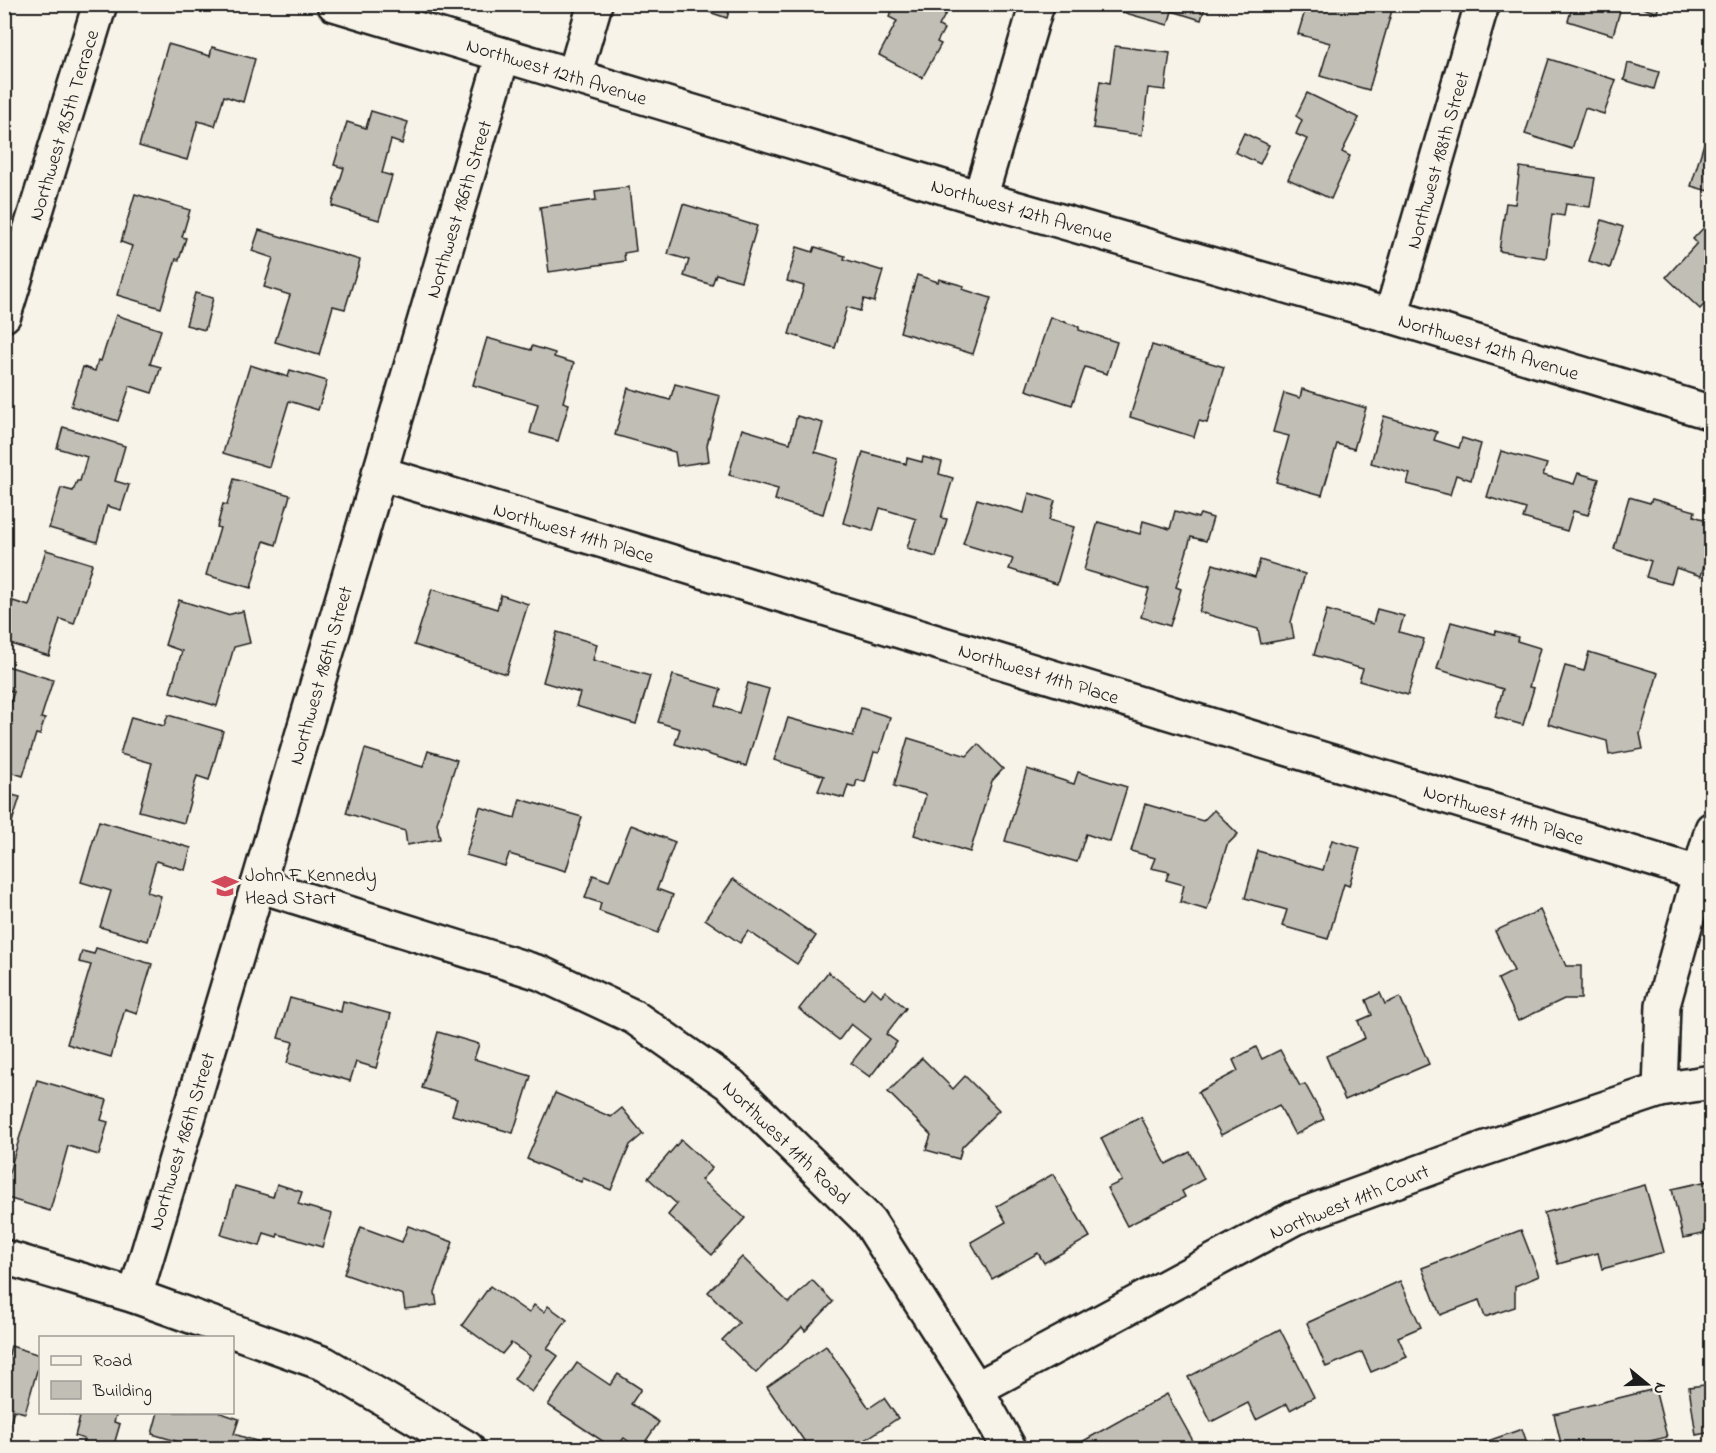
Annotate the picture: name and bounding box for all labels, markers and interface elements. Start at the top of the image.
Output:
street label: Northwest 185th Terrace [23,27,108,225]
street label: Northwest 12th Avenue [462,32,650,115]
street label: Northwest 188th Street [1400,68,1479,253]
street label: Northwest 186th Street [420,117,501,302]
street label: Northwest 12th Avenue [927,173,1116,252]
street label: Northwest 12th Avenue [1394,307,1582,390]
street label: Northwest 11th Place [489,496,657,573]
street label: Northwest 186th Street [283,583,362,768]
street label: Northwest 11th Place [954,637,1122,714]
street label: Northwest 11th Place [1419,778,1587,855]
place label: John F Kennedy Head Start [245,862,377,914]
school or university icon: John F Kennedy Head Start [210,871,240,901]
street label: Northwest 186th Street [143,1049,224,1234]
street label: Northwest 11th Road [715,1075,856,1212]
street label: Northwest 11th Court [1266,1158,1434,1249]
legend [39,1336,234,1414]
text: Road [93,1349,132,1375]
north arrow [1617,1354,1677,1414]
text: Building [92,1379,152,1406]
text: N [1646,1379,1672,1397]

